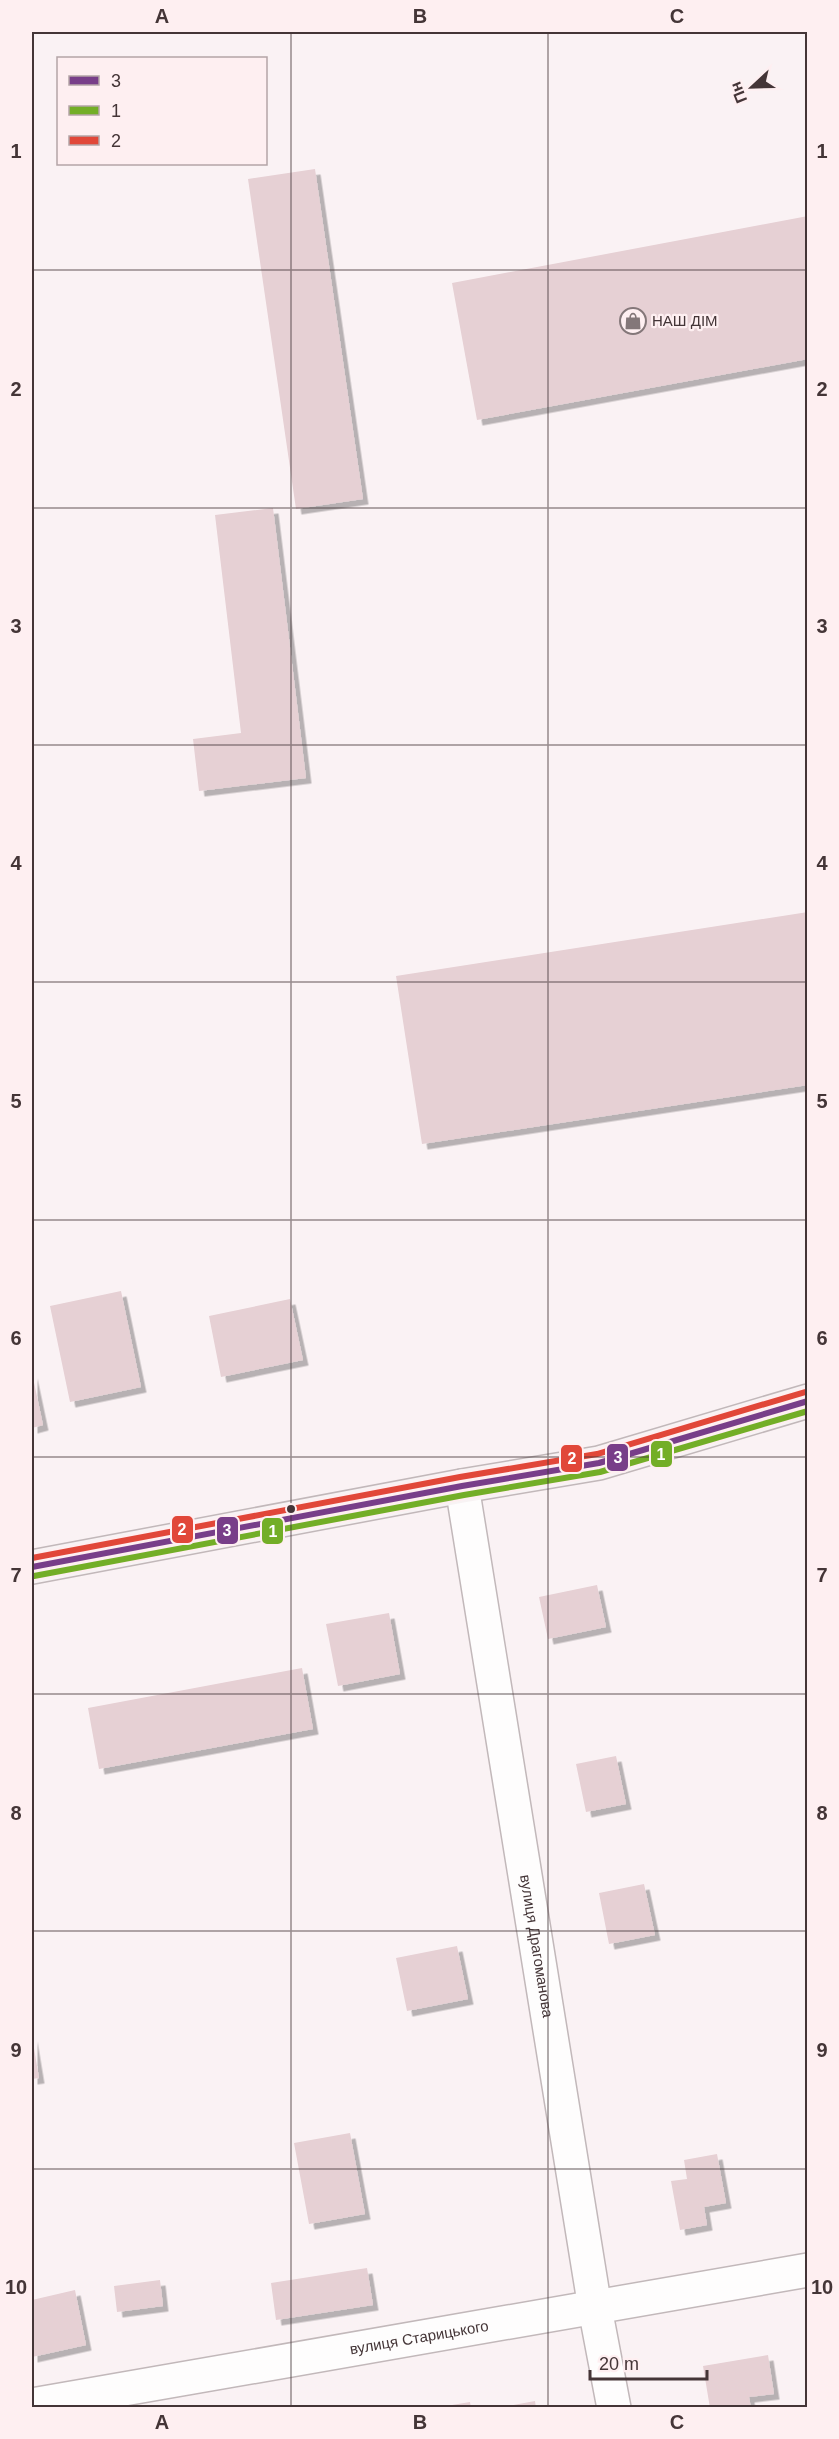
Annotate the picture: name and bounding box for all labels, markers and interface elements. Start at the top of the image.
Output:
text: A [155,5,169,27]
text: B [413,5,427,27]
text: C [670,5,684,27]
legend [57,57,267,165]
north arrow [722,57,782,117]
text: 3 [111,71,121,91]
text: Пн [727,79,750,105]
text: 1 [111,101,121,121]
text: 2 [111,131,121,151]
text: 1 [10,140,22,162]
text: 1 [816,140,828,162]
shop icon: НАШ ДІМ [618,306,648,336]
place label: НАШ ДІМ [652,312,718,329]
text: 2 [10,378,22,400]
text: 2 [816,378,828,400]
text: 3 [10,615,22,637]
text: 3 [816,615,828,637]
text: 4 [10,852,22,874]
text: 4 [816,852,828,874]
text: 5 [10,1090,22,1112]
text: 5 [816,1090,828,1112]
text: 6 [10,1327,22,1349]
text: 6 [816,1327,828,1349]
line badge: 1 [650,1440,673,1468]
line badge: 3 [606,1443,629,1472]
line badge: 2 [560,1444,583,1473]
text: 1 [657,1446,666,1463]
text: 3 [614,1449,623,1466]
text: 2 [568,1450,577,1467]
unlabelled marker [285,1503,297,1515]
line badge: 2 [171,1515,194,1544]
line badge: 3 [216,1516,239,1545]
line badge: 1 [261,1517,284,1545]
text: 2 [178,1521,187,1538]
text: 3 [223,1522,232,1539]
text: 1 [269,1523,278,1540]
text: 7 [10,1564,22,1586]
text: 7 [816,1564,828,1586]
text: 8 [10,1802,22,1824]
text: 8 [816,1802,828,1824]
street label: вулиця Драгоманова [517,1873,557,2019]
text: 9 [10,2039,22,2061]
text: 9 [816,2039,828,2061]
text: 10 [5,2276,27,2298]
text: 10 [811,2276,833,2298]
street label: вулиця Старицького [348,2317,490,2358]
scale bar [590,2343,707,2381]
text: 20 m [599,2354,639,2374]
text: A [155,2411,169,2433]
text: B [413,2411,427,2433]
text: C [670,2411,684,2433]

